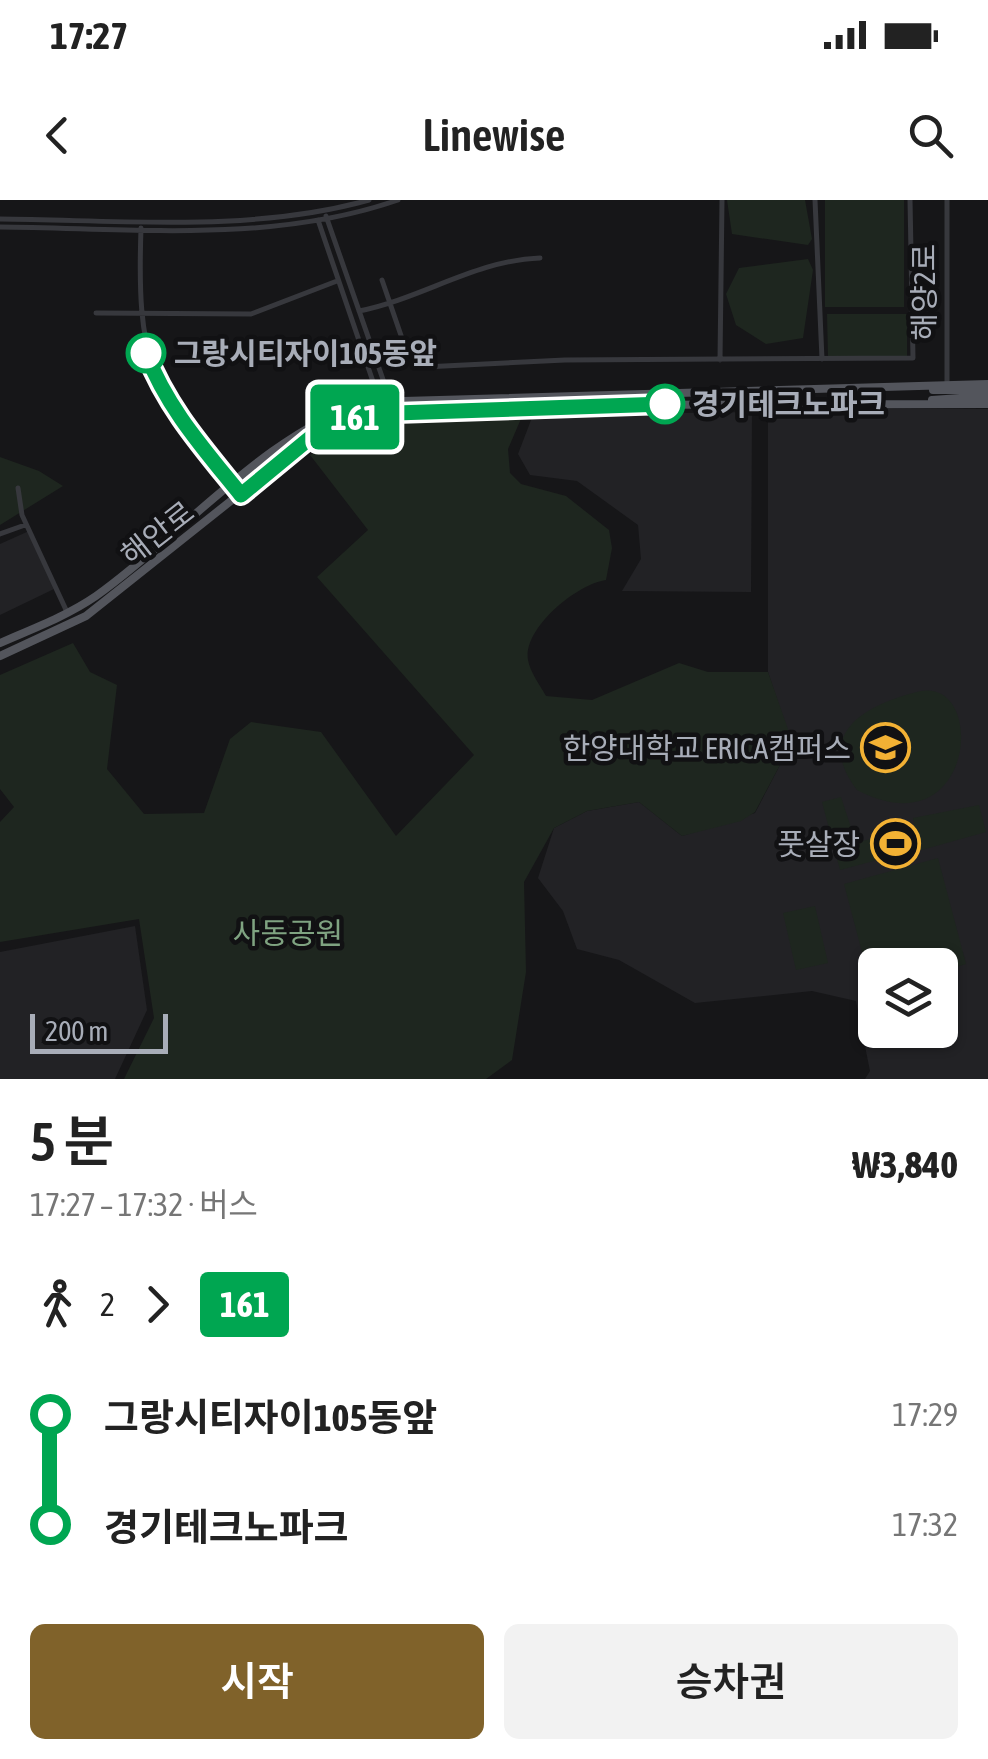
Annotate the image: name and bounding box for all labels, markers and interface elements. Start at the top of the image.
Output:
text: 17:27 [50,14,128,57]
icon: back [30,108,85,163]
icon: search [903,108,958,163]
text: Linewise [422,109,566,161]
street label: 해양2로 [907,244,941,340]
marker: 그랑시티자이105동앞 [127,334,165,372]
place label: 그랑시티자이105동앞 [174,336,437,370]
line badge: 161 [298,384,412,450]
marker: 경기테크노파크 [646,385,684,423]
place label: 경기테크노파크 [692,387,885,421]
text: 161 [330,397,380,437]
street label: 해안로 [114,494,200,572]
school or university icon: 한양대학교 ERICA캠퍼스 [860,722,912,774]
place label: 한양대학교 ERICA캠퍼스 [562,731,851,765]
sports icon: 풋살장 [869,818,921,870]
place label: 풋살장 [777,827,860,861]
park label: 사동공원 [233,916,343,950]
map controls [858,948,958,1048]
button: layers [858,948,958,1048]
scale bar [30,1009,168,1054]
text: 200 m [45,1015,108,1047]
text: 5 분 [30,1110,114,1173]
text: ₩3,840 [852,1143,958,1186]
text: 17:27 – 17:32 · 버스 [30,1186,258,1223]
icon: walk [30,1277,85,1332]
icon: forward [130,1277,185,1332]
text: 161 [220,1284,269,1324]
text: 2 [100,1286,115,1323]
text: 그랑시티자이105동앞 [104,1396,437,1439]
text: 17:29 [892,1396,958,1433]
text: 경기테크노파크 [104,1506,349,1549]
text: 17:32 [892,1506,958,1543]
button: 시작 [30,1624,484,1739]
button: 승차권 [504,1624,958,1739]

